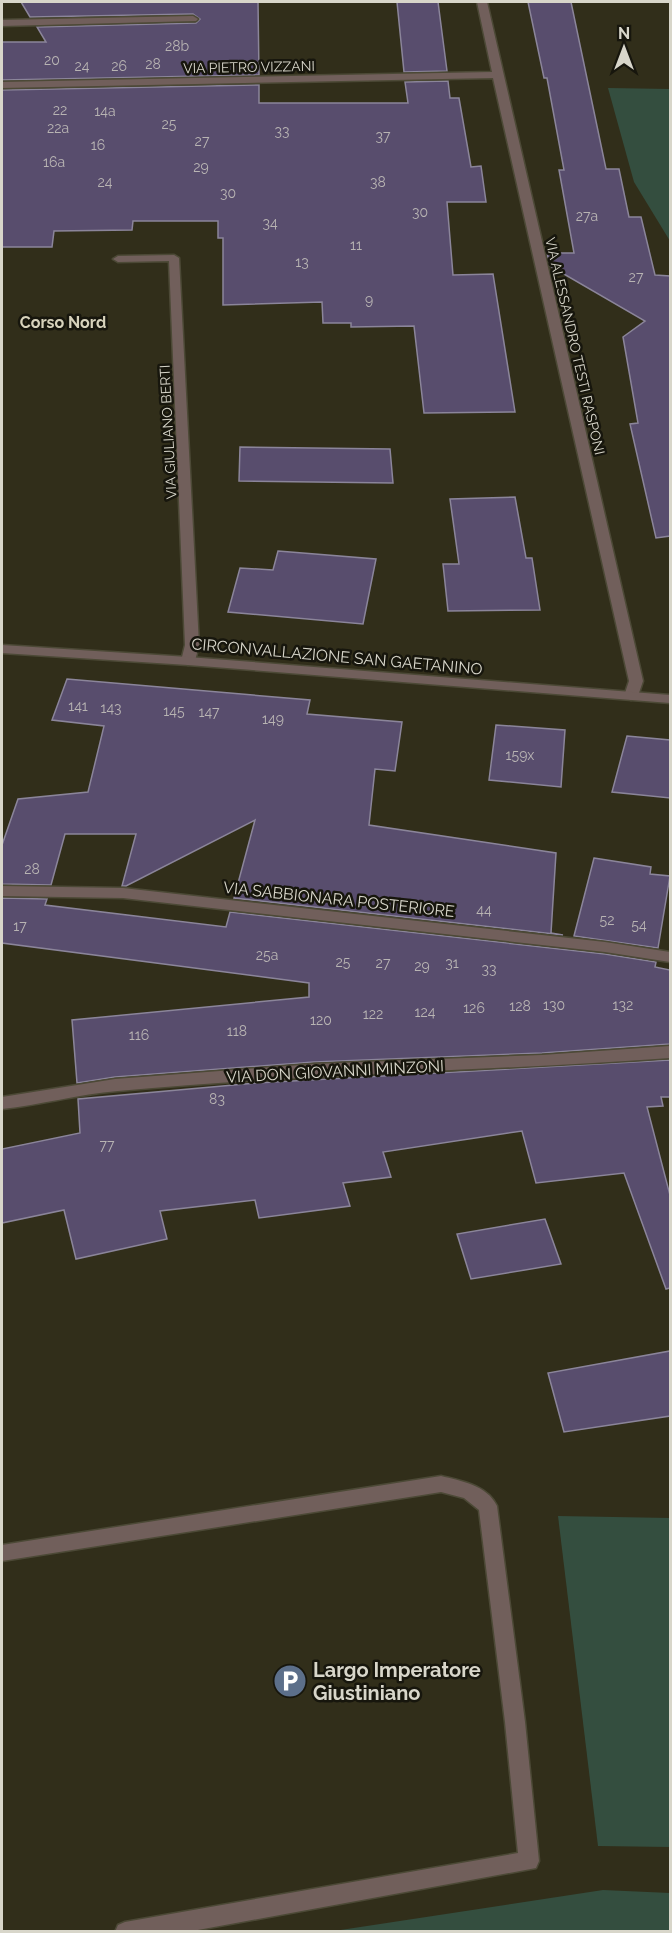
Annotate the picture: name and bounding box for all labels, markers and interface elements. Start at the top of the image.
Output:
north arrow [594,18,654,78]
text: N [618,24,630,43]
house number: 28b [165,38,189,54]
house number: 20 [44,52,60,68]
house number: 28 [145,56,161,72]
house number: 24 [75,58,90,74]
house number: 26 [111,58,127,74]
street label: VIA PIETRO VIZZANI [183,58,315,76]
house number: 22 [53,102,67,118]
house number: 14a [94,103,116,119]
house number: 25 [162,116,177,132]
house number: 22a [47,120,69,136]
house number: 33 [275,123,289,139]
house number: 37 [376,128,391,144]
house number: 27 [195,133,210,149]
house number: 16 [91,137,105,153]
house number: 16a [43,154,65,170]
house number: 29 [193,159,209,175]
house number: 24 [98,174,113,190]
house number: 38 [370,174,386,190]
house number: 30 [220,185,236,201]
house number: 30 [412,204,428,220]
house number: 27a [576,208,598,224]
house number: 34 [262,215,278,231]
street label: VIA ALESSANDRO TESTI RASPONI [542,236,608,456]
house number: 11 [350,237,362,253]
house number: 13 [295,254,309,270]
house number: 27 [629,269,644,285]
house number: 9 [365,292,373,308]
district label: Corso Nord [20,313,106,332]
street label: VIA GIULIANO BERTI [156,364,180,500]
street label: CIRCONVALLAZIONE SAN GAETANINO [191,634,483,679]
house number: 141 [68,698,88,714]
house number: 143 [100,700,122,716]
house number: 145 [163,703,185,719]
house number: 147 [198,704,220,720]
house number: 149 [262,711,284,727]
house number: 159x [506,747,534,763]
house number: 28 [24,861,40,877]
street label: VIA SABBIONARA POSTERIORE [222,878,456,921]
house number: 44 [476,902,492,918]
house number: 52 [600,912,614,928]
house number: 54 [631,917,647,933]
house number: 17 [13,918,27,934]
house number: 25a [256,947,278,963]
house number: 25 [336,954,351,970]
house number: 27 [376,955,391,971]
house number: 31 [445,955,459,971]
house number: 29 [414,958,430,974]
house number: 33 [482,961,496,977]
house number: 130 [543,997,565,1013]
house number: 132 [613,997,633,1013]
house number: 128 [509,998,531,1014]
house number: 126 [463,1000,485,1016]
house number: 124 [415,1004,436,1020]
house number: 122 [363,1006,383,1022]
house number: 120 [310,1012,332,1028]
house number: 118 [227,1023,247,1039]
house number: 116 [129,1027,149,1043]
street label: VIA DON GIOVANNI MINZONI [226,1056,444,1087]
house number: 83 [209,1091,225,1107]
house number: 77 [100,1137,115,1153]
place label: Largo Imperatore Giustiniano [313,1658,481,1705]
parking icon: Largo Imperatore Giustiniano [272,1663,308,1699]

